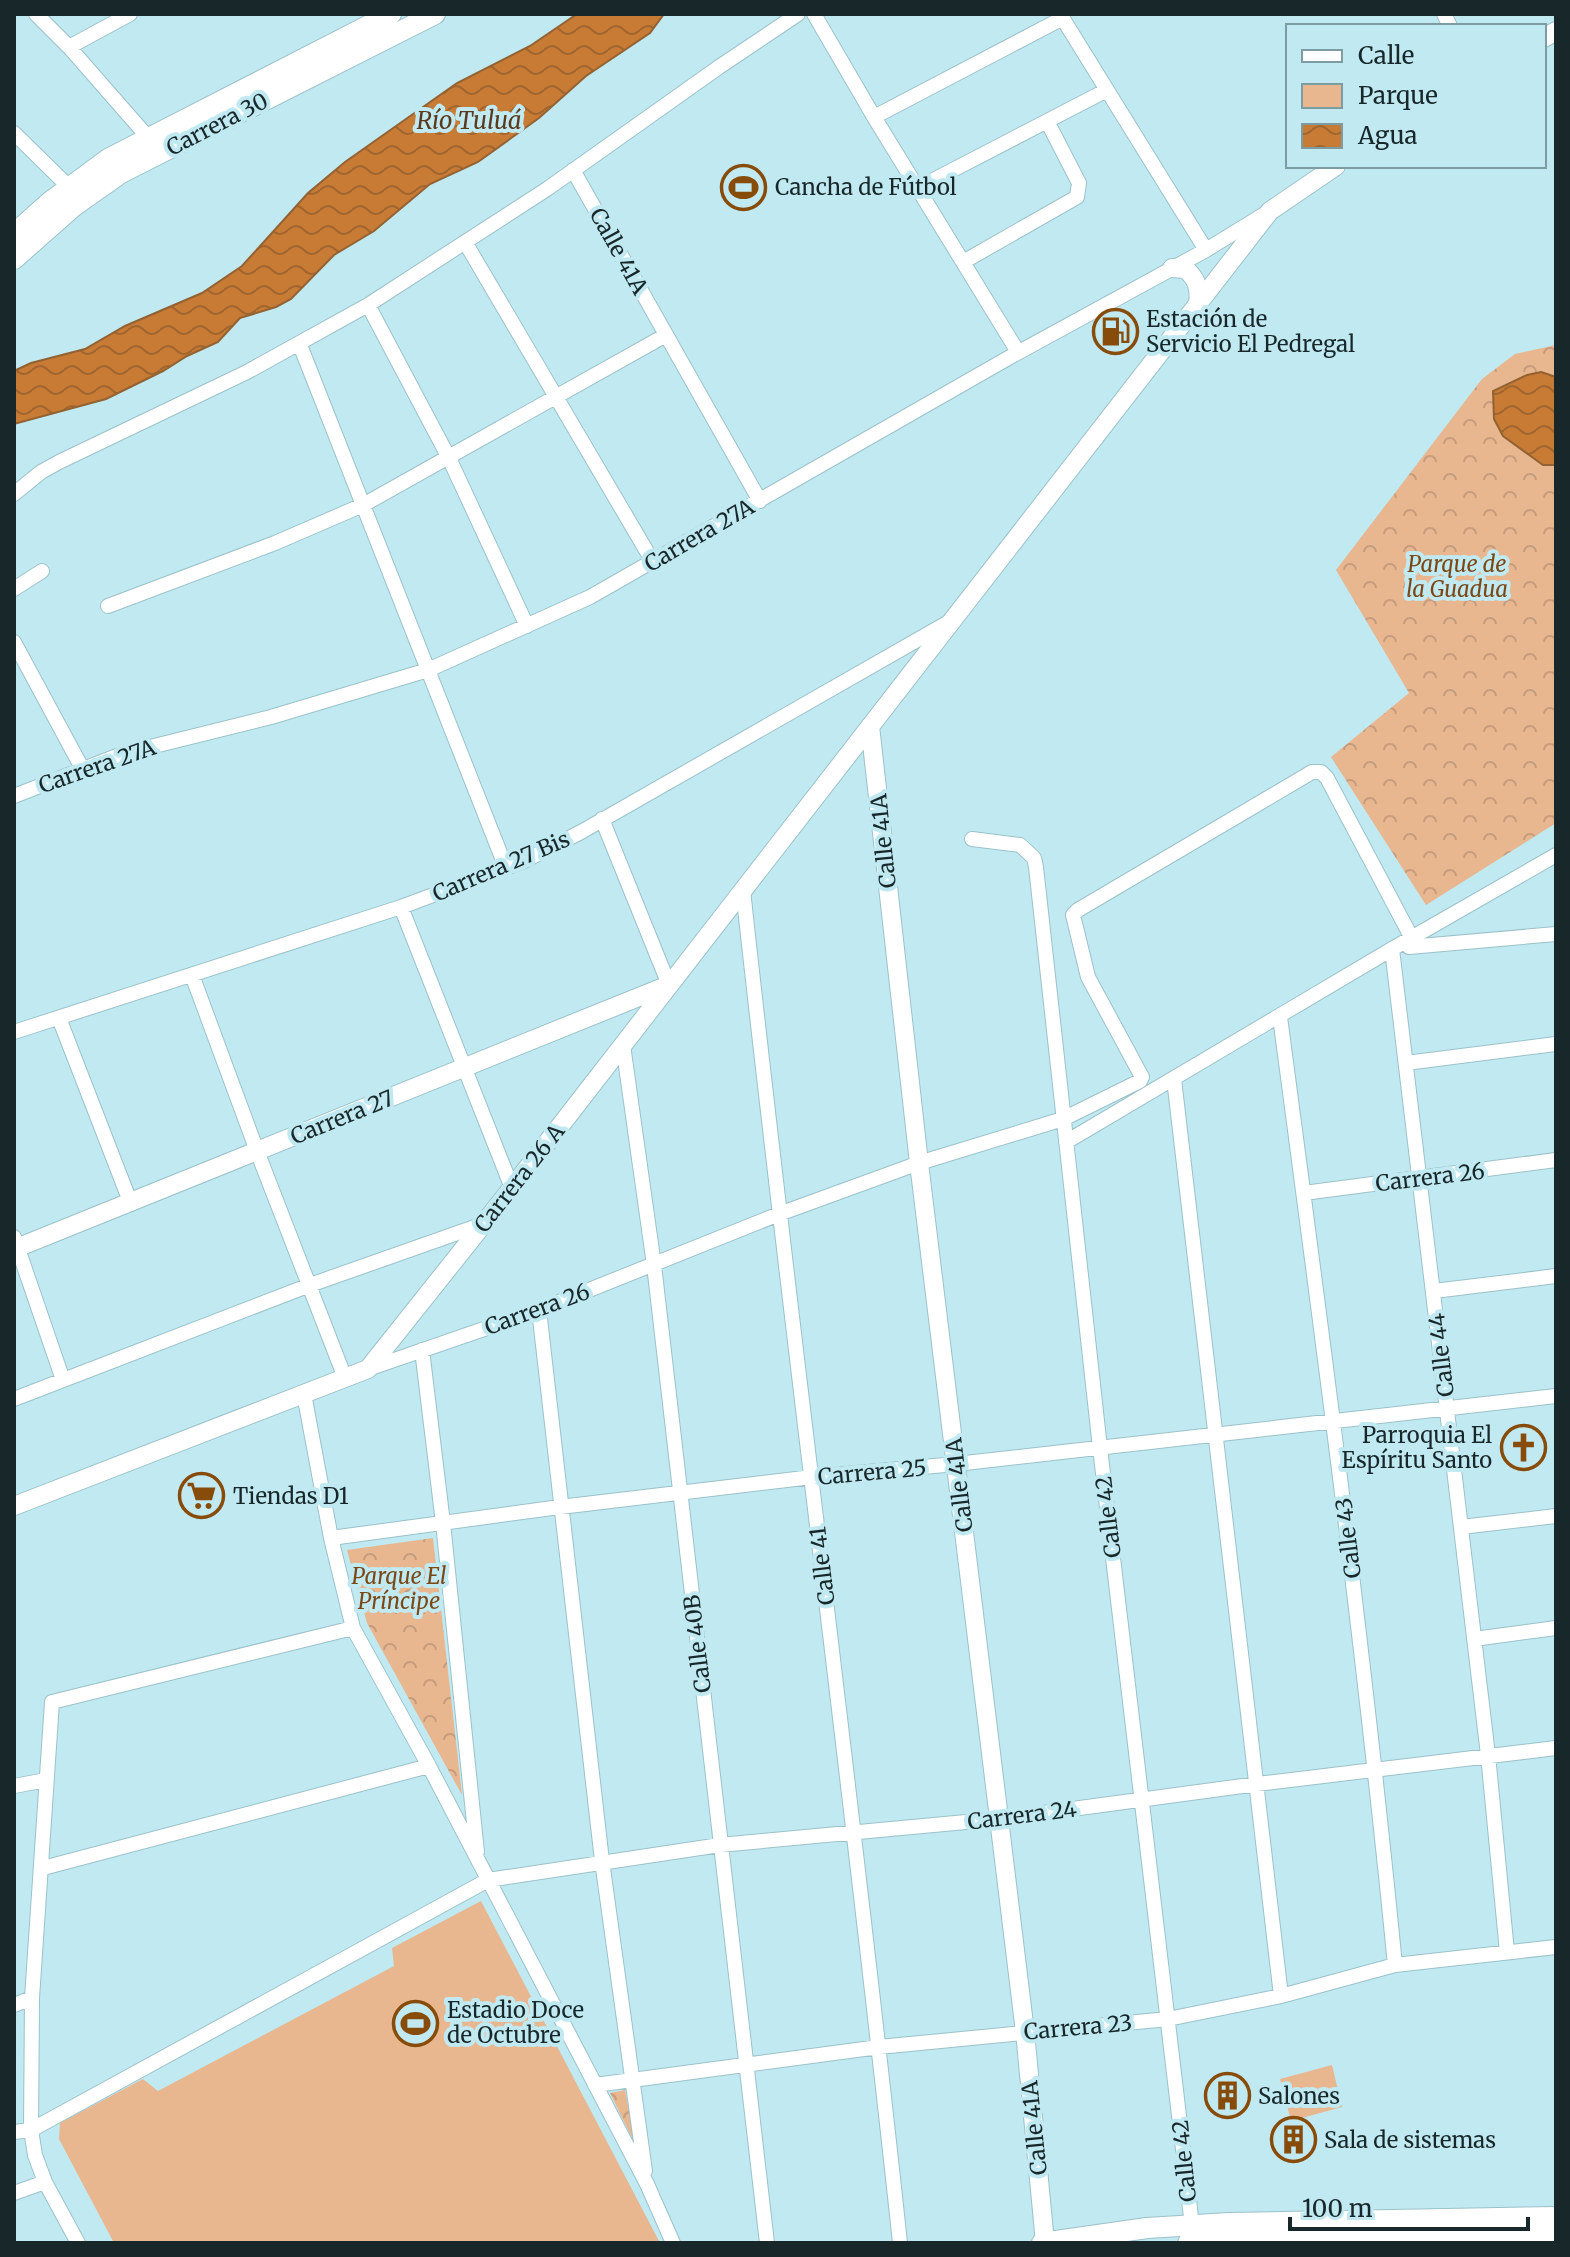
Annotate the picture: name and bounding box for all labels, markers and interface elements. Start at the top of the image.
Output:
legend [1286,24,1546,168]
text: Calle [1358,40,1414,71]
text: Parque [1358,80,1438,111]
street label: Carrera 30 [161,86,273,162]
water label: Río Tuluá [416,105,522,136]
text: Agua [1357,120,1417,151]
sports icon: Cancha de Fútbol [720,163,768,211]
place label: Cancha de Fútbol [775,173,957,201]
street label: Calle 41A [584,203,654,300]
place label: Estación de Servicio El Pedregal [1146,305,1355,358]
fuel station icon: Estación de Servicio El Pedregal [1091,308,1139,356]
street label: Carrera 27A [639,492,759,578]
park label: Parque de la Guadua [1406,550,1508,603]
street label: Carrera 27A [35,733,160,799]
street label: Calle 41A [864,792,902,890]
street label: Carrera 27 Bis [428,824,574,908]
street label: Carrera 27 [286,1084,398,1150]
street label: Carrera 26 A [468,1118,570,1238]
street label: Carrera 26 [1374,1156,1486,1198]
street label: Carrera 26 [481,1277,593,1341]
street label: Calle 44 [1422,1311,1460,1398]
place label: Parroquia El Espíritu Santo [1342,1421,1492,1474]
church icon: Parroquia El Espíritu Santo [1499,1424,1547,1472]
street label: Calle 41A [939,1436,979,1534]
street label: Carrera 25 [817,1453,927,1491]
supermarket icon: Tiendas D1 [178,1472,226,1520]
street label: Calle 42 [1089,1474,1127,1560]
place label: Tiendas D1 [233,1482,349,1510]
street label: Calle 43 [1329,1496,1367,1580]
street label: Calle 41 [803,1525,841,1607]
park label: Parque El Príncipe [352,1562,446,1615]
street label: Calle 40B [677,1593,717,1694]
street label: Carrera 24 [966,1794,1079,1836]
place label: Estadio Doce de Octubre [447,1996,584,2049]
sports icon: Estadio Doce de Octubre [392,1999,440,2047]
street label: Carrera 23 [1023,2008,1133,2046]
building icon: Salones [1203,2072,1251,2120]
street label: Calle 41A [1015,2079,1053,2177]
place label: Salones [1258,2082,1340,2110]
building icon: Sala de sistemas [1269,2116,1317,2164]
street label: Calle 42 [1166,2119,1202,2203]
place label: Sala de sistemas [1324,2126,1496,2154]
scale bar [1290,2181,1528,2231]
text: 100 m [1302,2193,1373,2224]

